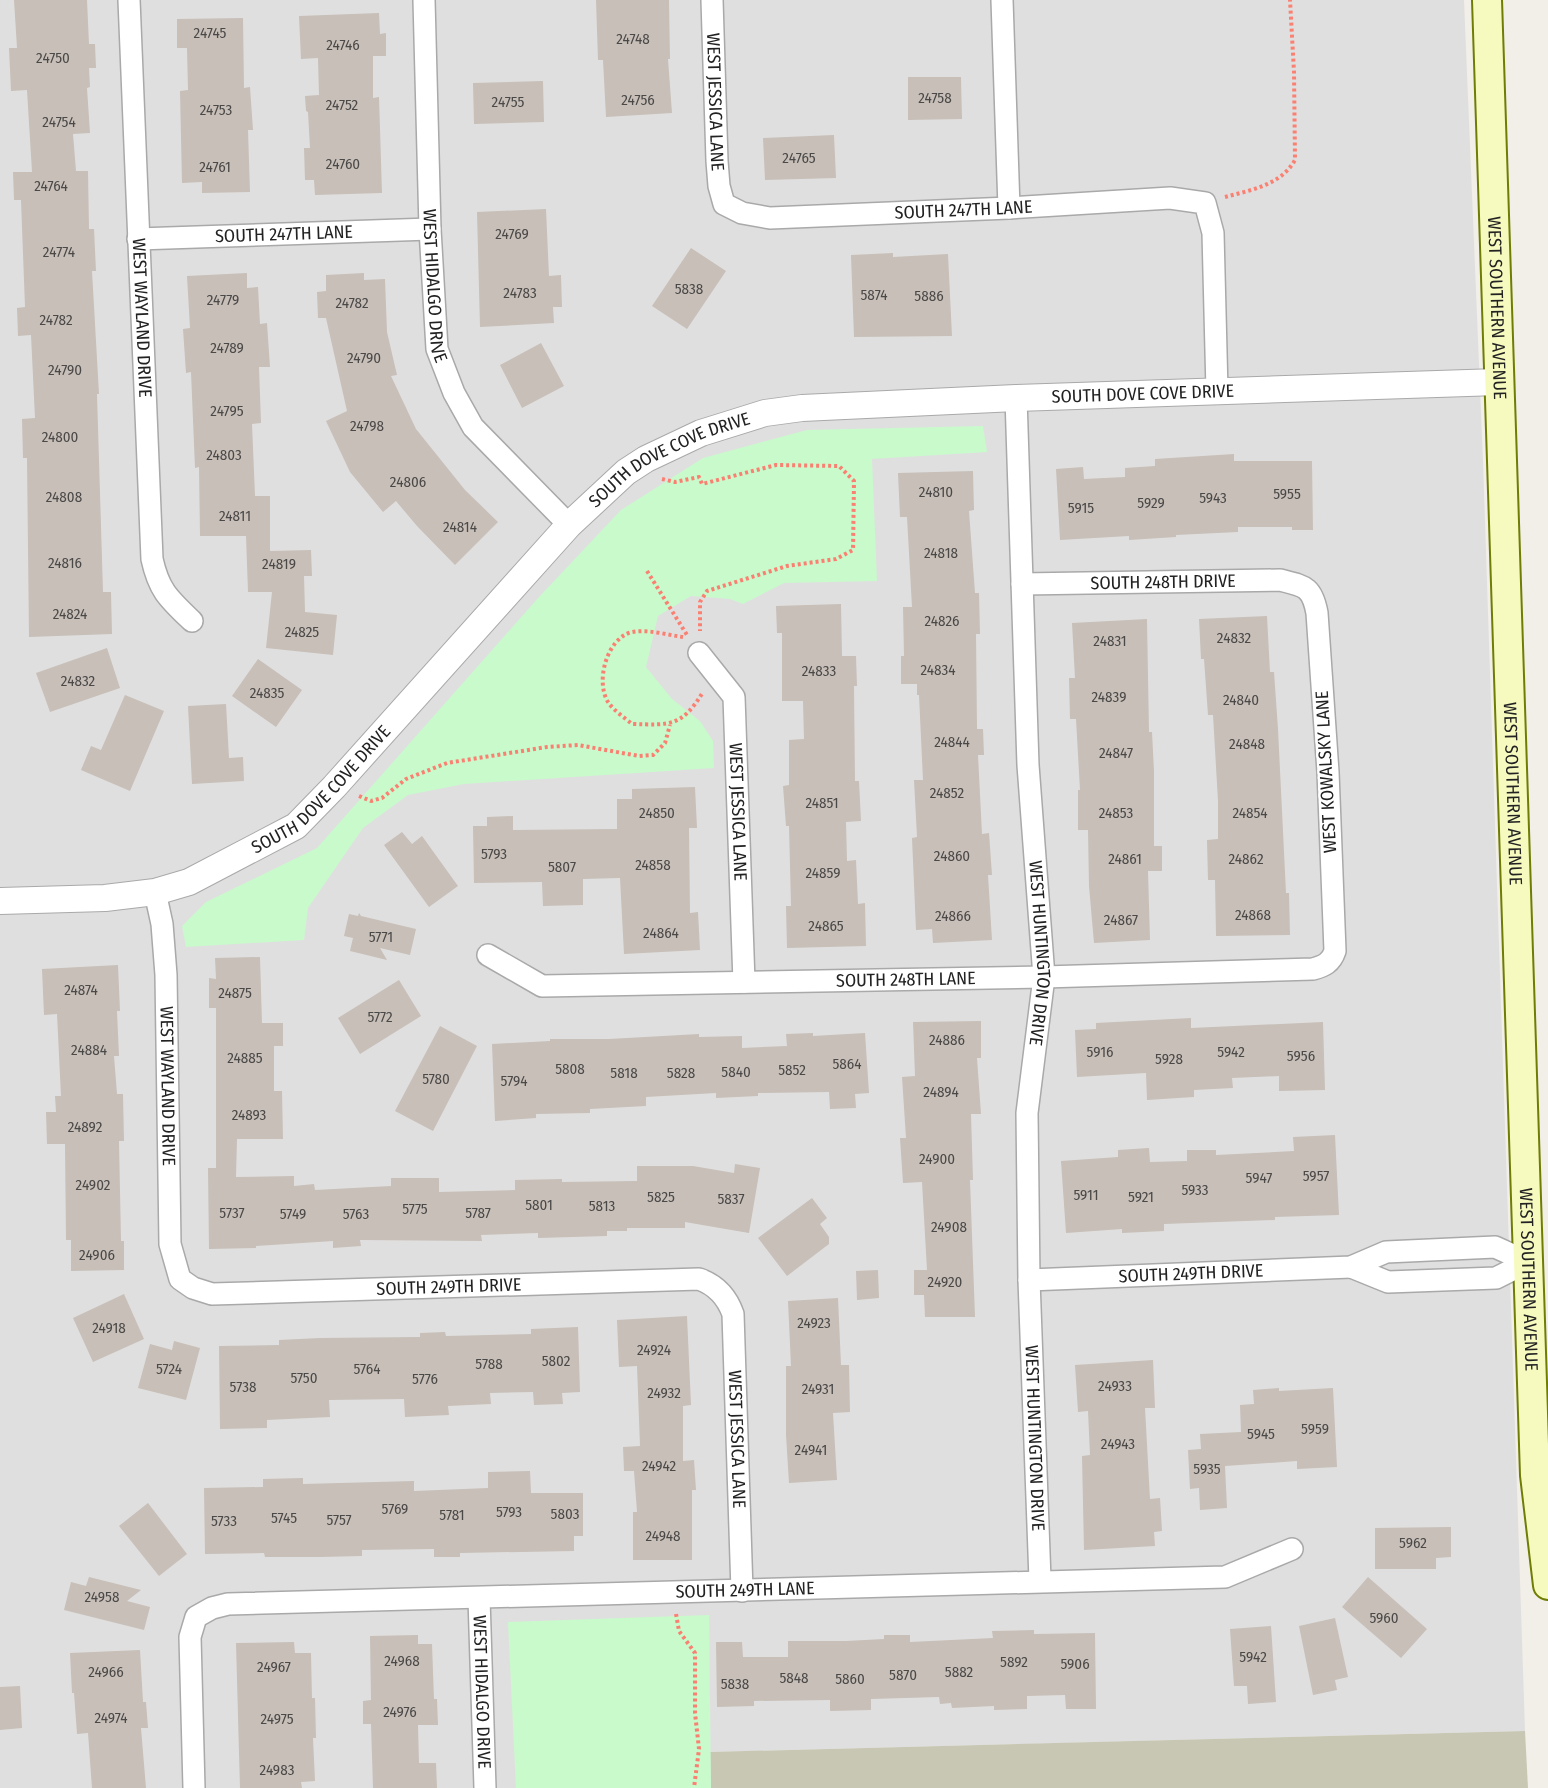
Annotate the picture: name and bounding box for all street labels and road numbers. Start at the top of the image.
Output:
street label: WEST JESSICA LANE [702,33,729,172]
street label: SOUTH 247TH LANE [894,196,1033,224]
street label: WEST HIDALGO DRIVE [418,209,452,366]
street label: WEST SOUTHERN AVENUE [1483,216,1511,400]
street label: SOUTH 247TH LANE [215,221,353,247]
street label: WEST WAYLAND DRIVE [128,238,156,398]
street label: SOUTH DOVE COVE DRIVE [1051,380,1234,408]
street label: SOUTH DOVE COVE DRIVE [584,407,753,512]
street label: SOUTH 248TH DRIVE [1090,570,1236,594]
street label: WEST KOWALSKY LANE [1311,690,1341,854]
street label: WEST SOUTHERN AVENUE [1499,702,1527,886]
street label: SOUTH DOVE COVE DRIVE [248,721,395,858]
street label: WEST JESSICA LANE [725,742,751,881]
street label: WEST HUNTINGTON DRIVE [1024,860,1055,1047]
street label: SOUTH 248TH LANE [836,967,976,992]
street label: WEST WAYLAND DRIVE [155,1006,180,1166]
street label: WEST SOUTHERN AVENUE [1515,1187,1543,1371]
street label: SOUTH 249TH DRIVE [1118,1260,1264,1287]
street label: SOUTH 249TH DRIVE [376,1273,522,1300]
street label: WEST HUNTINGTON DRIVE [1020,1345,1049,1531]
street label: WEST JESSICA LANE [724,1370,750,1509]
street label: SOUTH 249TH LANE [675,1577,815,1603]
street label: WEST HIDALGO DRIVE [469,1615,495,1769]

